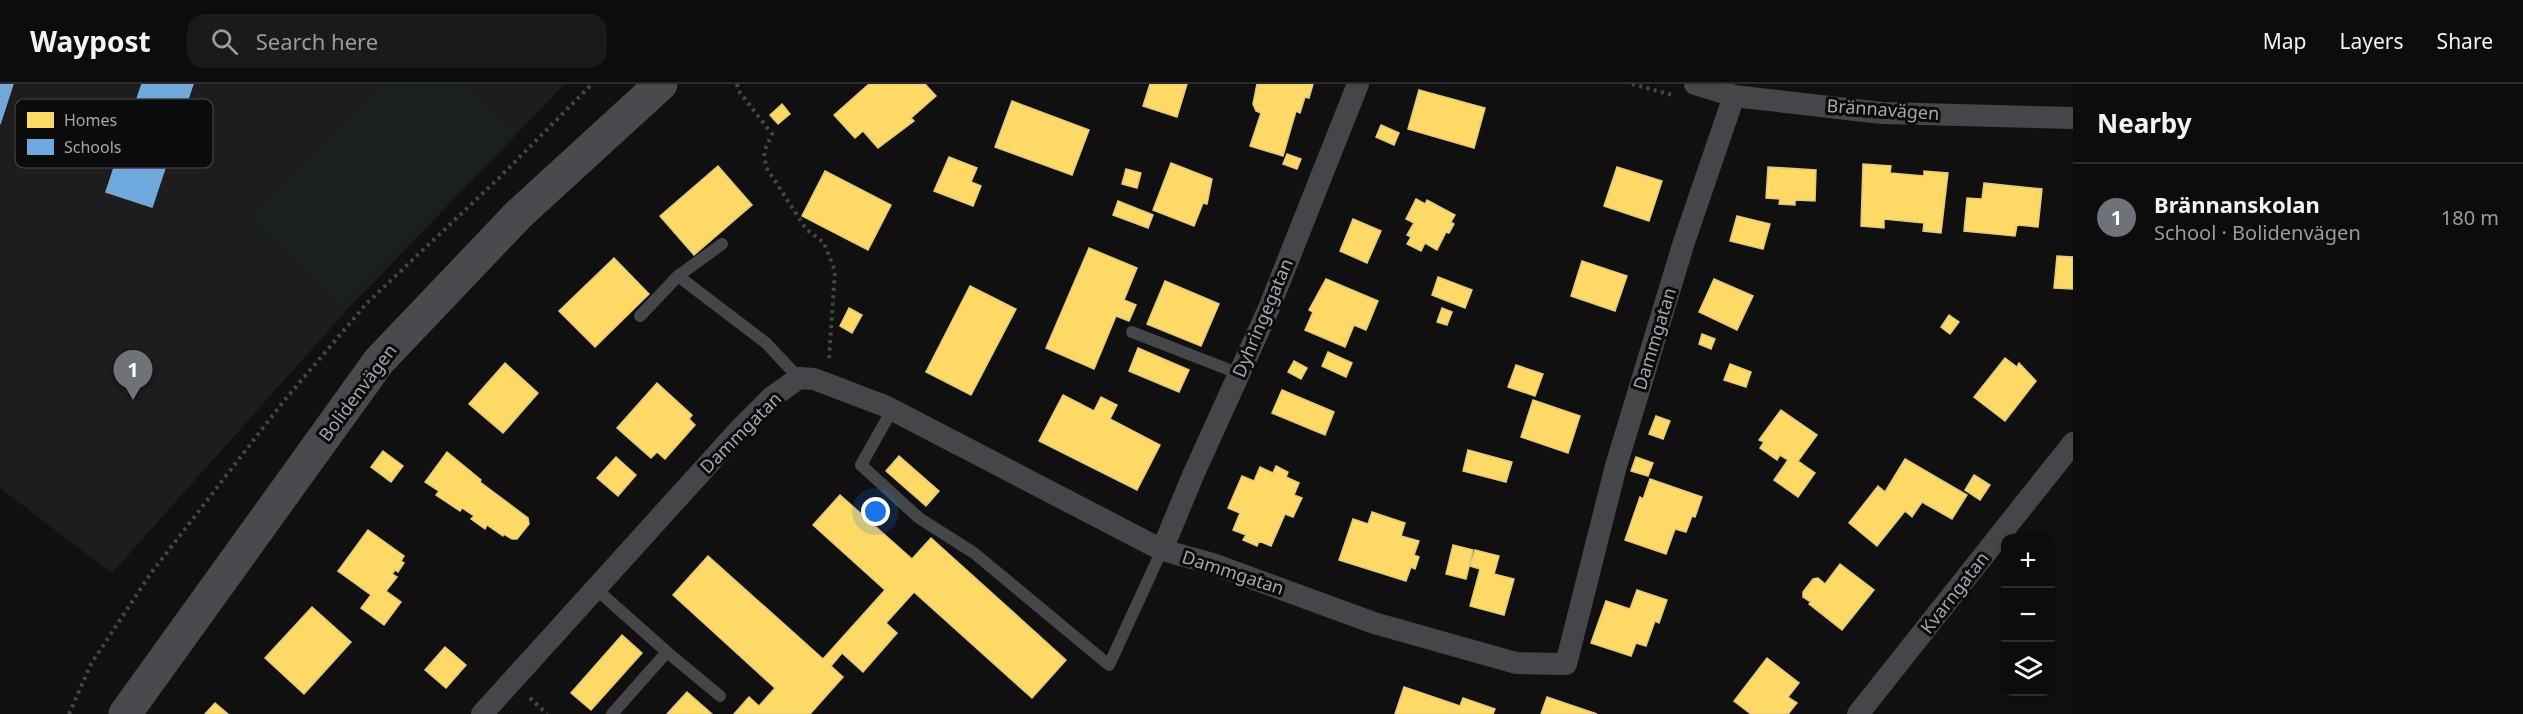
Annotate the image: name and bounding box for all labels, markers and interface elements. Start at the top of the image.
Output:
search box [187,14,607,68]
text: Waypost [30,22,151,60]
icon: search [208,25,241,58]
text: Search here [256,26,378,56]
text: Map [2263,27,2307,55]
text: Layers [2340,27,2404,55]
text: Share [2437,27,2493,55]
street label: Brännavägen [1826,93,1940,125]
legend [15,99,213,168]
text: Nearby [2097,105,2192,141]
text: Homes [64,109,117,131]
text: Schools [64,136,122,158]
text: Brännanskolan [2154,189,2320,219]
text: 1 [2111,204,2122,231]
text: 180 m [2441,204,2499,231]
text: School · Bolidenvägen [2154,219,2361,246]
street label: Dyhringegatan [1226,255,1298,381]
street label: Dammgatan [1627,285,1681,393]
street label: Bolidenvägen [313,339,402,446]
pin: 1 [114,350,152,400]
street label: Dammgatan [694,386,786,478]
your location [861,497,890,526]
map controls [2001,534,2055,696]
button: + [2001,534,2055,588]
street label: Dammgatan [1179,544,1287,600]
street label: Kvarngatan [1915,546,1994,638]
button: − [2001,588,2055,642]
button: layers [2001,642,2055,696]

